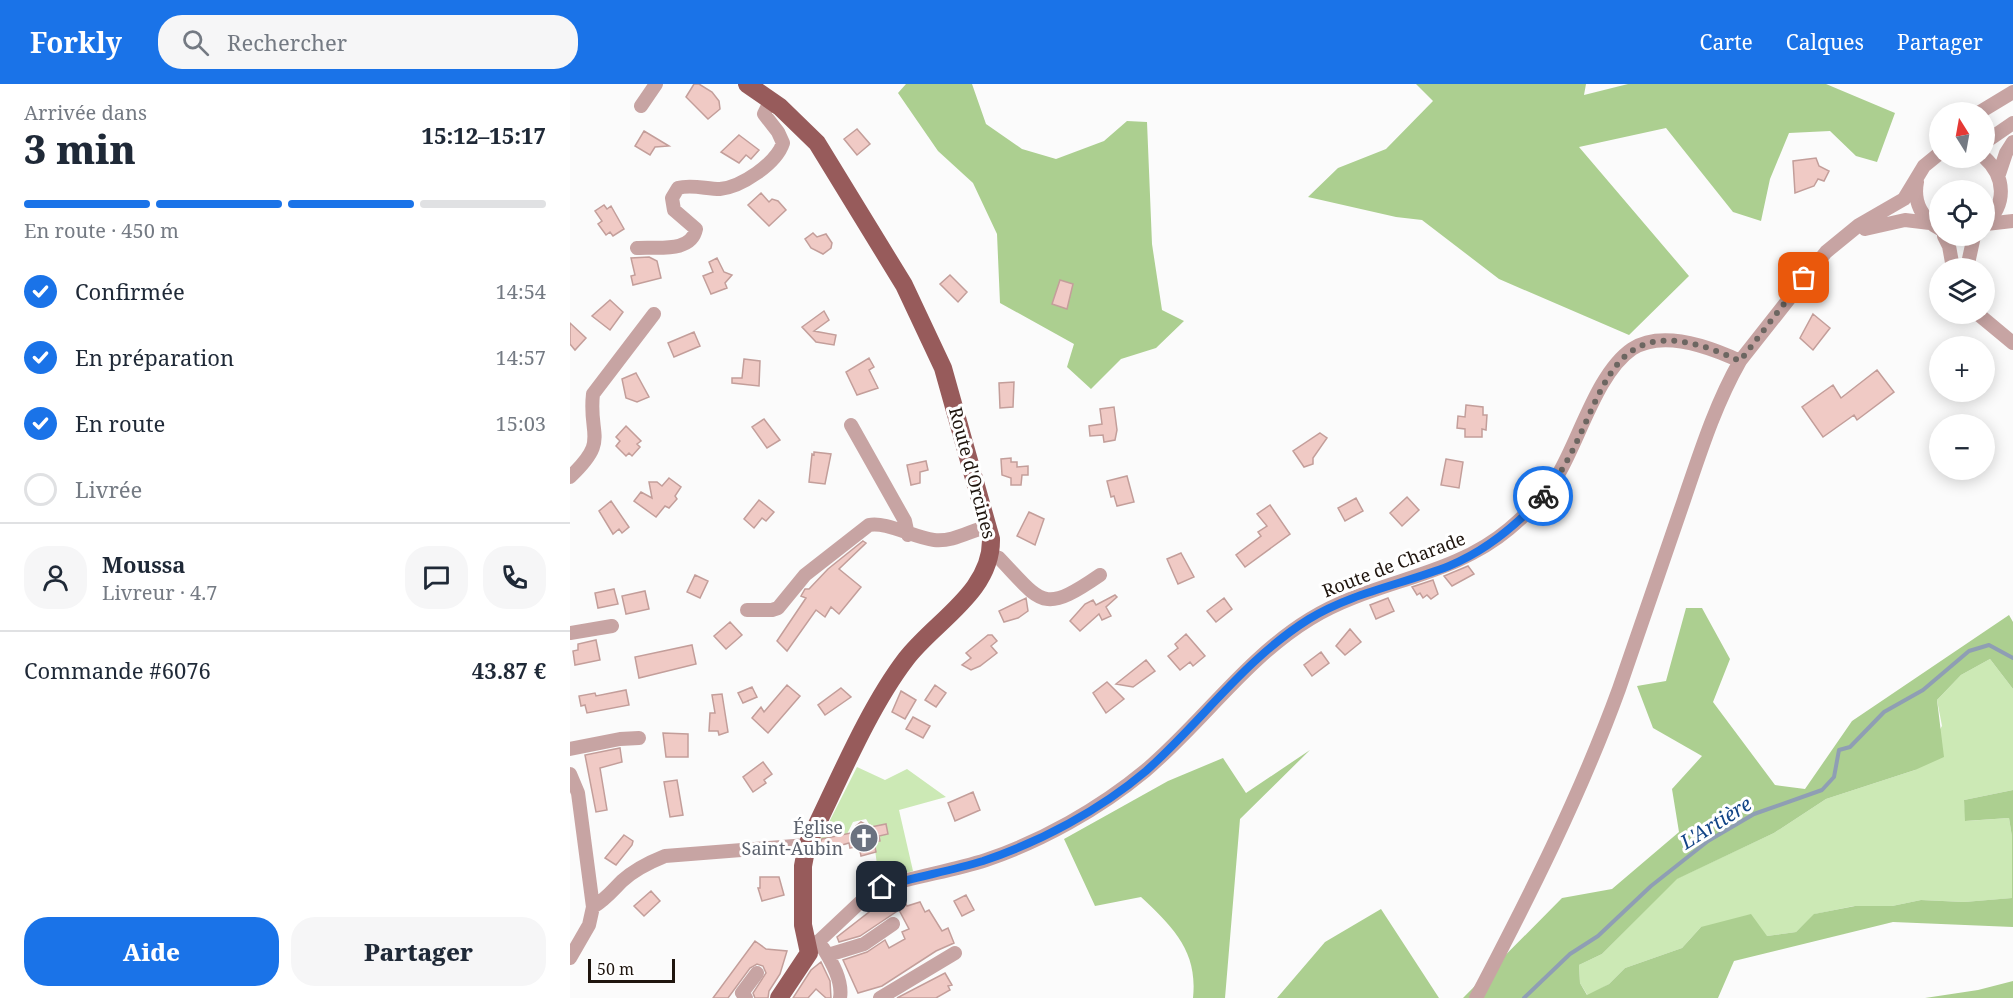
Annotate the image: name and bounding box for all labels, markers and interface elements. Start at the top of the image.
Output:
search box [158,15,578,69]
text: Forkly [30,23,122,61]
icon: search [179,26,212,59]
text: Rechercher [227,27,347,57]
text: Carte [1700,28,1753,56]
text: Calques [1786,28,1864,56]
text: Partager [1897,28,1983,56]
text: Arrivée dans [24,99,147,126]
north arrow [1929,102,1995,168]
map controls [1929,102,1995,480]
text: 15:12–15:17 [422,120,546,150]
text: 3 min [24,122,136,175]
button: locate [1929,180,1995,246]
text: En route · 450 m [24,217,179,244]
pin [1778,252,1829,303]
button: layers [1929,258,1995,324]
icon: bag [1787,261,1820,294]
icon: check [24,275,57,308]
text: Confirmée [75,276,185,306]
text: 14:54 [496,278,546,305]
button: + [1929,336,1995,402]
icon: check [24,341,57,374]
text: En préparation [75,342,234,372]
text: 14:57 [496,344,546,371]
street label: Route d'Orcines [944,404,1002,541]
icon: check [24,407,57,440]
text: En route [75,408,165,438]
text: 15:03 [496,410,546,437]
button: − [1929,414,1995,480]
courier [1513,466,1573,526]
text: Livrée [75,474,142,504]
icon: bike [1527,480,1560,513]
street label: Route de Charade [1319,526,1469,602]
button: person [24,546,87,609]
button: chat [405,546,468,609]
button: phone [483,546,546,609]
text: Moussa [102,549,186,579]
text: Livreur · 4.7 [102,579,217,606]
text: Commande #6076 [24,655,211,685]
text: 43.87 € [472,655,546,685]
water label: L'Artière [1674,790,1757,856]
place label: Église Saint-Aubin [742,815,843,860]
church icon: Église Saint-Aubin [848,822,880,854]
pin [856,861,907,912]
icon: home [865,870,898,903]
button: Aide [24,917,279,986]
button: Partager [291,917,546,986]
scale bar [588,956,675,984]
text: 50 m [597,958,634,980]

